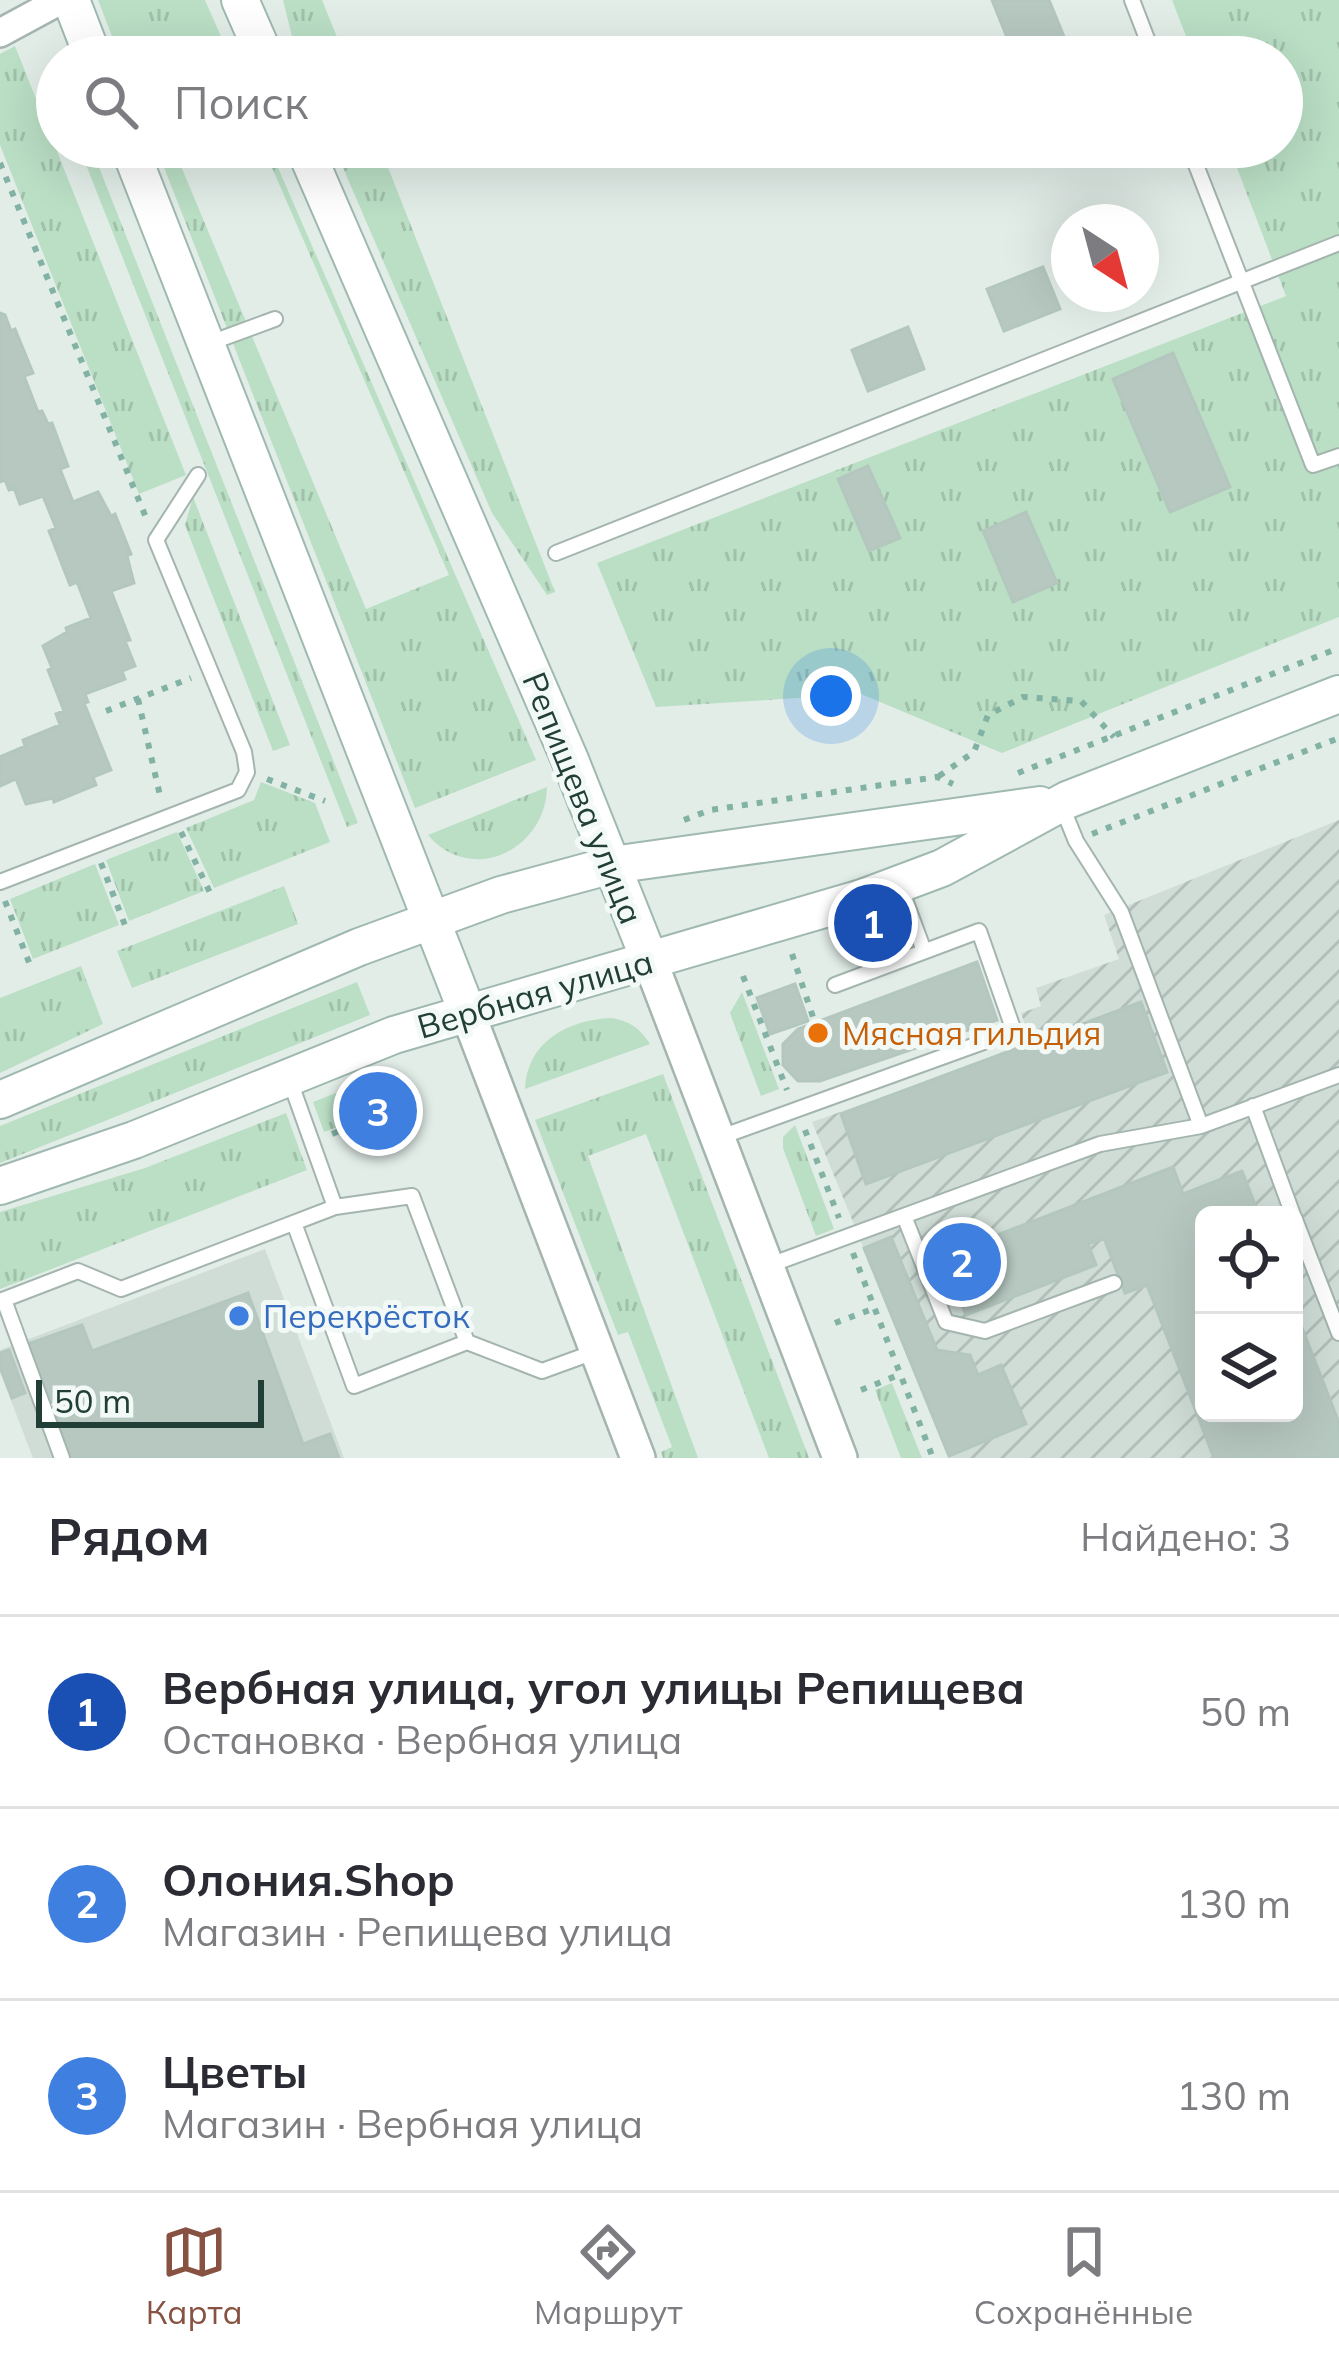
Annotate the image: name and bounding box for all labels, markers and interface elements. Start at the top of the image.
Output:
search box [36,36,1303,168]
icon: search [78,69,144,135]
text: Поиск [174,74,308,130]
north arrow [1051,204,1159,312]
street label: Репищева улица [514,666,653,930]
your location [801,666,861,726]
pin: 1 [834,878,912,968]
street label: Вербная улица [413,940,657,1047]
place label: Мясная гильдия [842,1012,1101,1053]
marker: Мясная гильдия [805,1020,831,1046]
pin: 3 [339,1066,417,1156]
map controls [1195,1206,1303,1422]
button: locate [1195,1206,1303,1314]
pin: 2 [923,1217,1001,1307]
place label: Перекрёсток [263,1295,470,1336]
marker: Перекрёсток [226,1303,252,1329]
button: layers [1195,1314,1303,1422]
scale bar [36,1374,264,1427]
text: 50 m [54,1380,131,1421]
text: Рядом [48,1504,210,1568]
text: Найдено: 3 [1080,1512,1291,1561]
text: Вербная улица, угол улицы Репищева [162,1659,1025,1715]
text: 1 [75,1687,99,1736]
text: 50 m [1200,1687,1291,1736]
text: Остановка · Вербная улица [162,1715,682,1764]
text: Олония.Shop [162,1851,455,1907]
text: 2 [75,1879,99,1928]
text: 130 m [1176,1879,1291,1928]
text: Магазин · Репищева улица [162,1907,673,1956]
text: Цветы [162,2043,308,2099]
text: 3 [75,2071,99,2120]
text: 130 m [1176,2071,1291,2120]
text: Магазин · Вербная улица [162,2099,643,2148]
tab: Карта [146,2219,243,2332]
tab: Маршрут [534,2219,682,2332]
tab: Сохранённые [974,2219,1193,2332]

